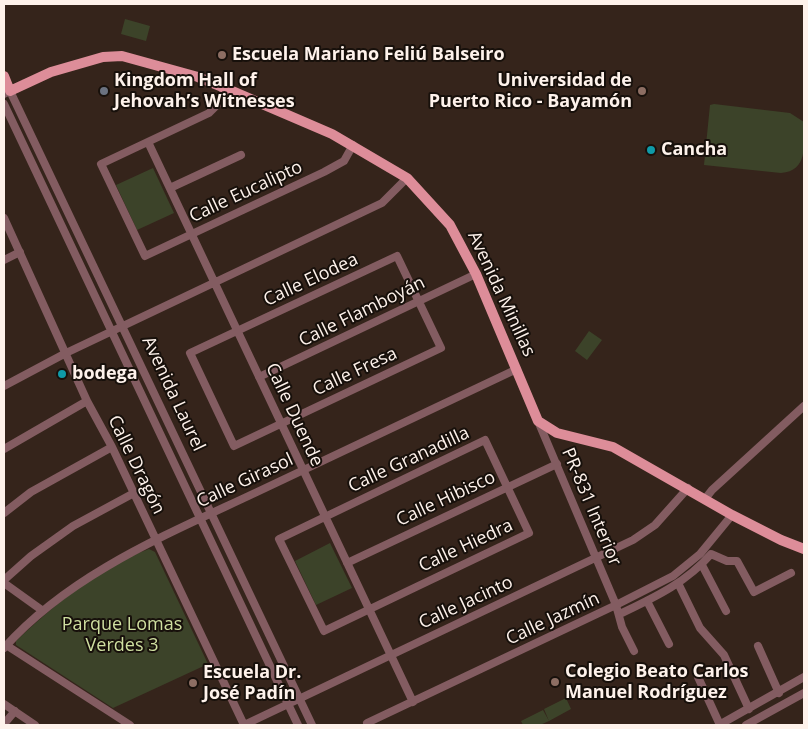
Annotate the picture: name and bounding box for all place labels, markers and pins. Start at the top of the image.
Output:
place label: Escuela Mariano Feliú Balseiro [232,44,505,66]
marker: Escuela Mariano Feliú Balseiro [216,49,228,61]
place label: Kingdom Hall of Jehovah’s Witnesses [114,70,295,112]
place label: Universidad de Puerto Rico - Bayamón [429,70,632,112]
marker: Kingdom Hall of Jehovah’s Witnesses [98,85,110,97]
marker: Universidad de Puerto Rico - Bayamón [636,85,648,97]
place label: Cancha [661,139,727,161]
marker: Cancha [645,144,657,156]
place label: bodega [72,363,138,385]
marker: bodega [56,368,68,380]
place label: Colegio Beato Carlos Manuel Rodríguez [565,661,749,704]
place label: Escuela Dr. José Padín [203,662,301,704]
marker: Colegio Beato Carlos Manuel Rodríguez [549,676,561,688]
marker: Escuela Dr. José Padín [187,677,199,689]

